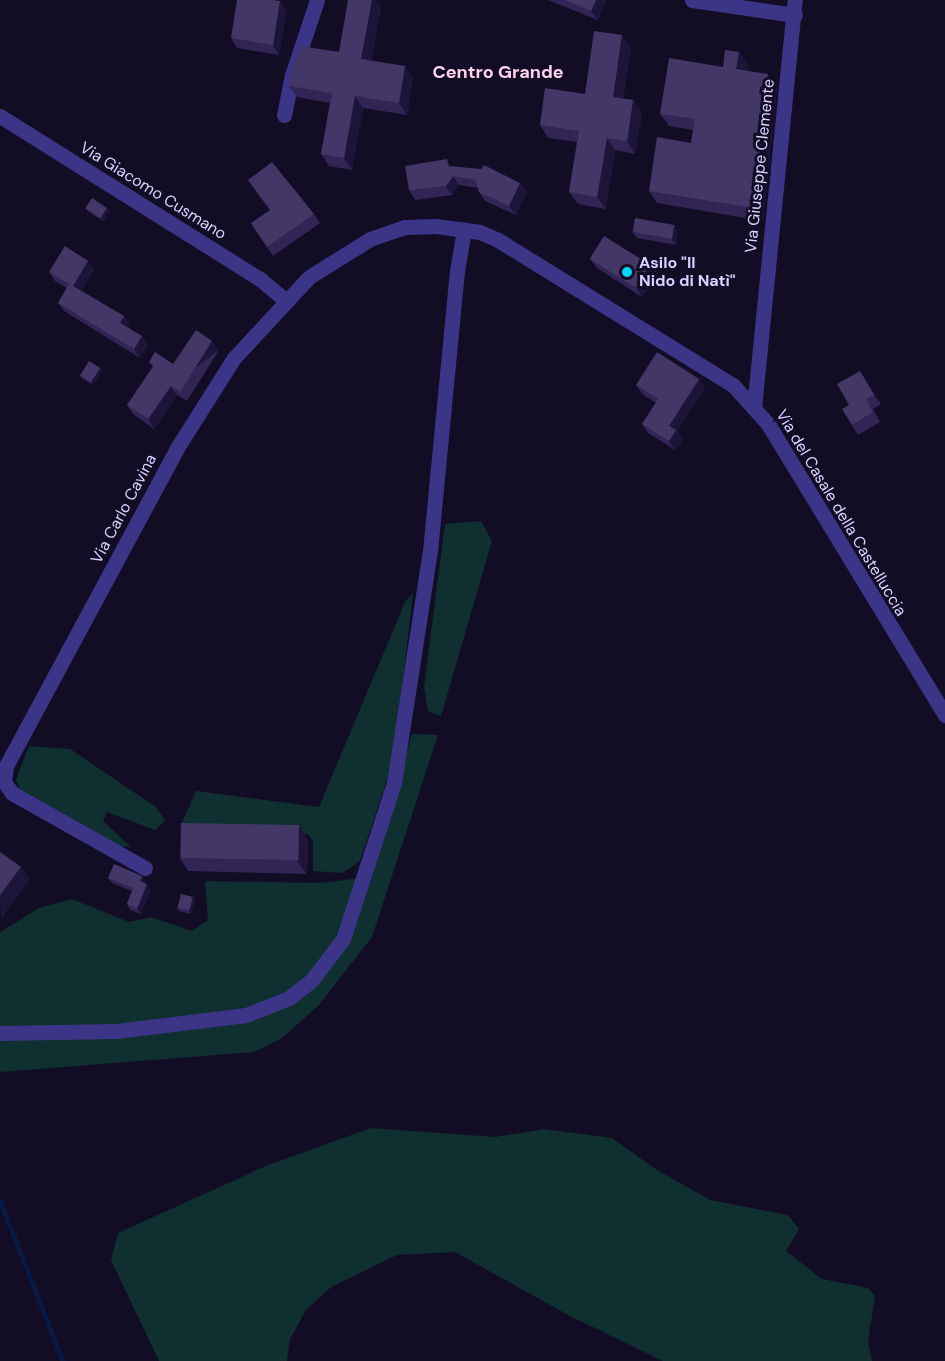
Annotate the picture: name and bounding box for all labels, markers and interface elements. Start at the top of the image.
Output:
district label: Centro Grande [432,61,564,83]
street label: Via Giuseppe Clemente [741,78,779,254]
street label: Via Giacomo Cusmano [76,138,230,244]
place label: Asilo "Il Nido di Natì" [639,253,736,291]
marker: Asilo "Il Nido di Natì" [620,265,634,279]
street label: Via del Casale della Castelluccia [772,406,910,620]
street label: Via Carlo Cavina [87,451,161,567]

